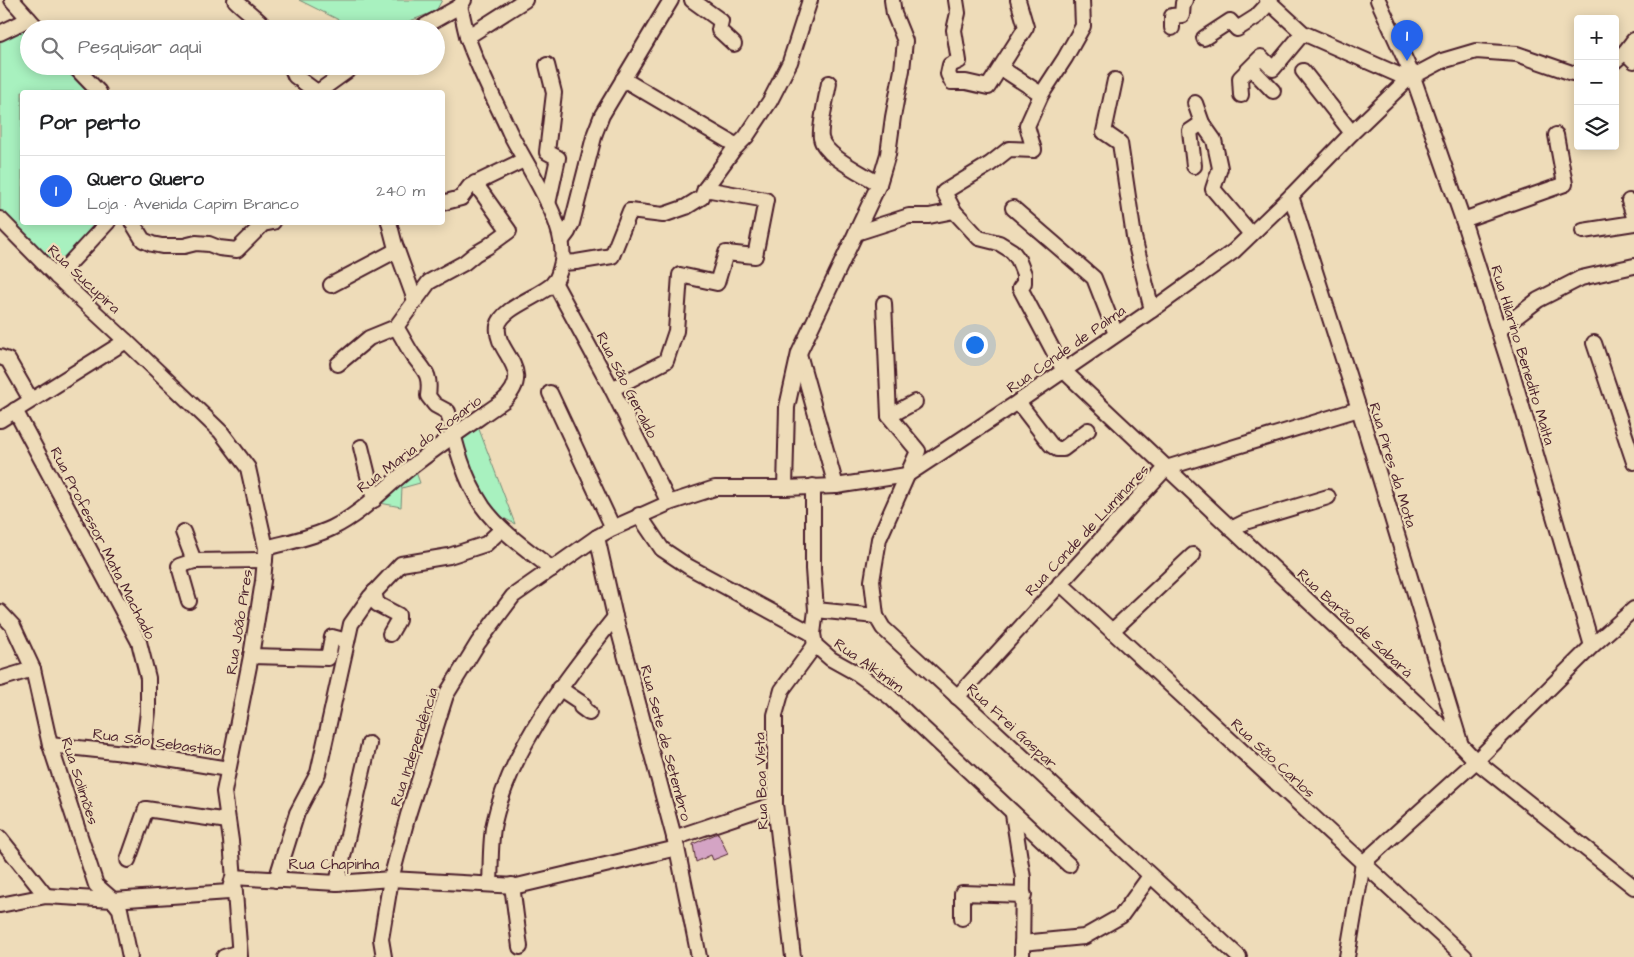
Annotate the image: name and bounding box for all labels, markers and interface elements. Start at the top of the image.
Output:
map controls [1574,15,1619,150]
button: + [1574,15,1619,60]
search box [20,20,445,75]
pin: 1 [1391,20,1423,61]
icon: search [38,34,66,62]
text: Pesquisar aqui [78,34,201,61]
button: − [1574,60,1619,105]
button: layers [1574,105,1619,150]
text: Por perto [40,108,140,137]
text: Quero Quero [87,166,204,193]
text: 1 [55,180,57,202]
text: 240 m [376,180,425,202]
text: Loja · Avenida Capim Branco [87,193,299,215]
street label: Rua Sucupira [43,240,125,319]
street label: Rua Hilarino Benedito Malta [1485,263,1560,448]
street label: Rua Conde de Palma [1003,300,1130,398]
street label: Rua São Geraldo [591,329,663,442]
your location [962,332,988,358]
street label: Rua Maria do Rosario [352,390,487,498]
street label: Rua Pires da Mota [1364,400,1422,531]
street label: Rua Professor Mata Machado [45,443,161,644]
street label: Rua Conde de Luminares [1021,460,1154,601]
street label: Rua Barão de Sabará [1292,564,1418,683]
street label: Rua João Pires [221,568,258,676]
street label: Rua Alkimim [830,634,908,697]
street label: Rua Sete de Setembro [635,663,697,824]
street label: Rua Frei Gaspar [962,679,1062,774]
street label: Rua Independência [385,685,444,809]
street label: Rua São Carlos [1226,714,1320,803]
street label: Rua São Sebastião [91,723,223,762]
street label: Rua Boa Vista [749,731,774,830]
street label: Rua Solimões [56,735,104,828]
street label: Rua Chapinha [289,854,380,875]

